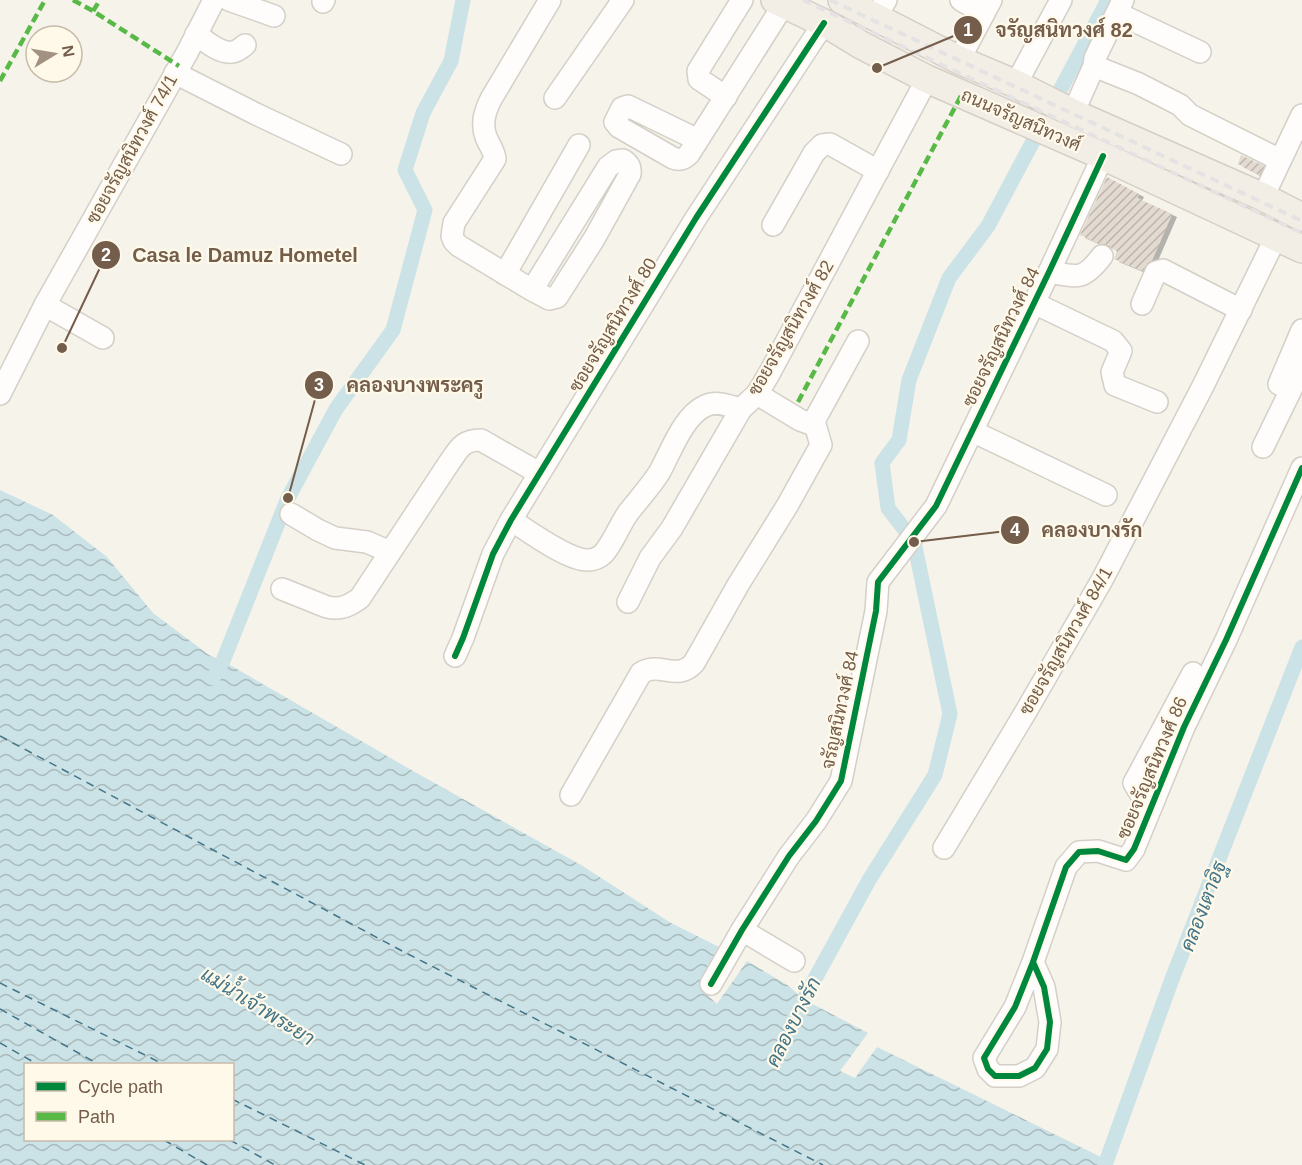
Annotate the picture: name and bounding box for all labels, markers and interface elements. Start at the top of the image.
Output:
callout: จรัญสนิทวงศ์ 82 [953,11,1145,49]
text: จรัญสนิทวงศ์ 82 [995,17,1133,43]
text: 1 [963,20,973,40]
north arrow [24,24,84,84]
text: N [59,44,78,59]
street label: ซอยจรัญสนิทวงศ์ 74/1 [80,69,182,228]
street label: ถนนจรัญสนิทวงศ์ [958,82,1085,156]
callout: Casa le Damuz Hometel [91,236,370,274]
text: Casa le Damuz Hometel [132,244,358,266]
text: 2 [101,245,111,265]
street label: ซอยจรัญสนิทวงศ์ 80 [563,253,662,396]
street label: ซอยจรัญสนิทวงศ์ 82 [742,255,839,400]
street label: ซอยจรัญสนิทวงศ์ 84 [956,263,1044,410]
callout: คลองบางพระครู [304,366,495,404]
text: คลองบางพระครู [346,374,484,399]
text: 3 [314,375,324,395]
callout: คลองบางรัก [1000,511,1155,549]
text: คลองบางรัก [1042,517,1142,541]
text: 4 [1010,520,1020,540]
street label: ซอยจรัญสนิทวงศ์ 84/1 [1013,562,1117,719]
street label: จรัญสนิทวงศ์ 84 [815,648,863,771]
street label: ซอยจรัญสนิทวงศ์ 86 [1110,693,1192,843]
water label: คลองเตาอิฐ [1175,857,1232,955]
water label: แม่น้ำเจ้าพระยา [197,956,322,1050]
water label: คลองบางรัก [760,973,825,1070]
legend [24,1063,234,1141]
text: Cycle path [78,1077,163,1097]
text: Path [78,1107,115,1127]

